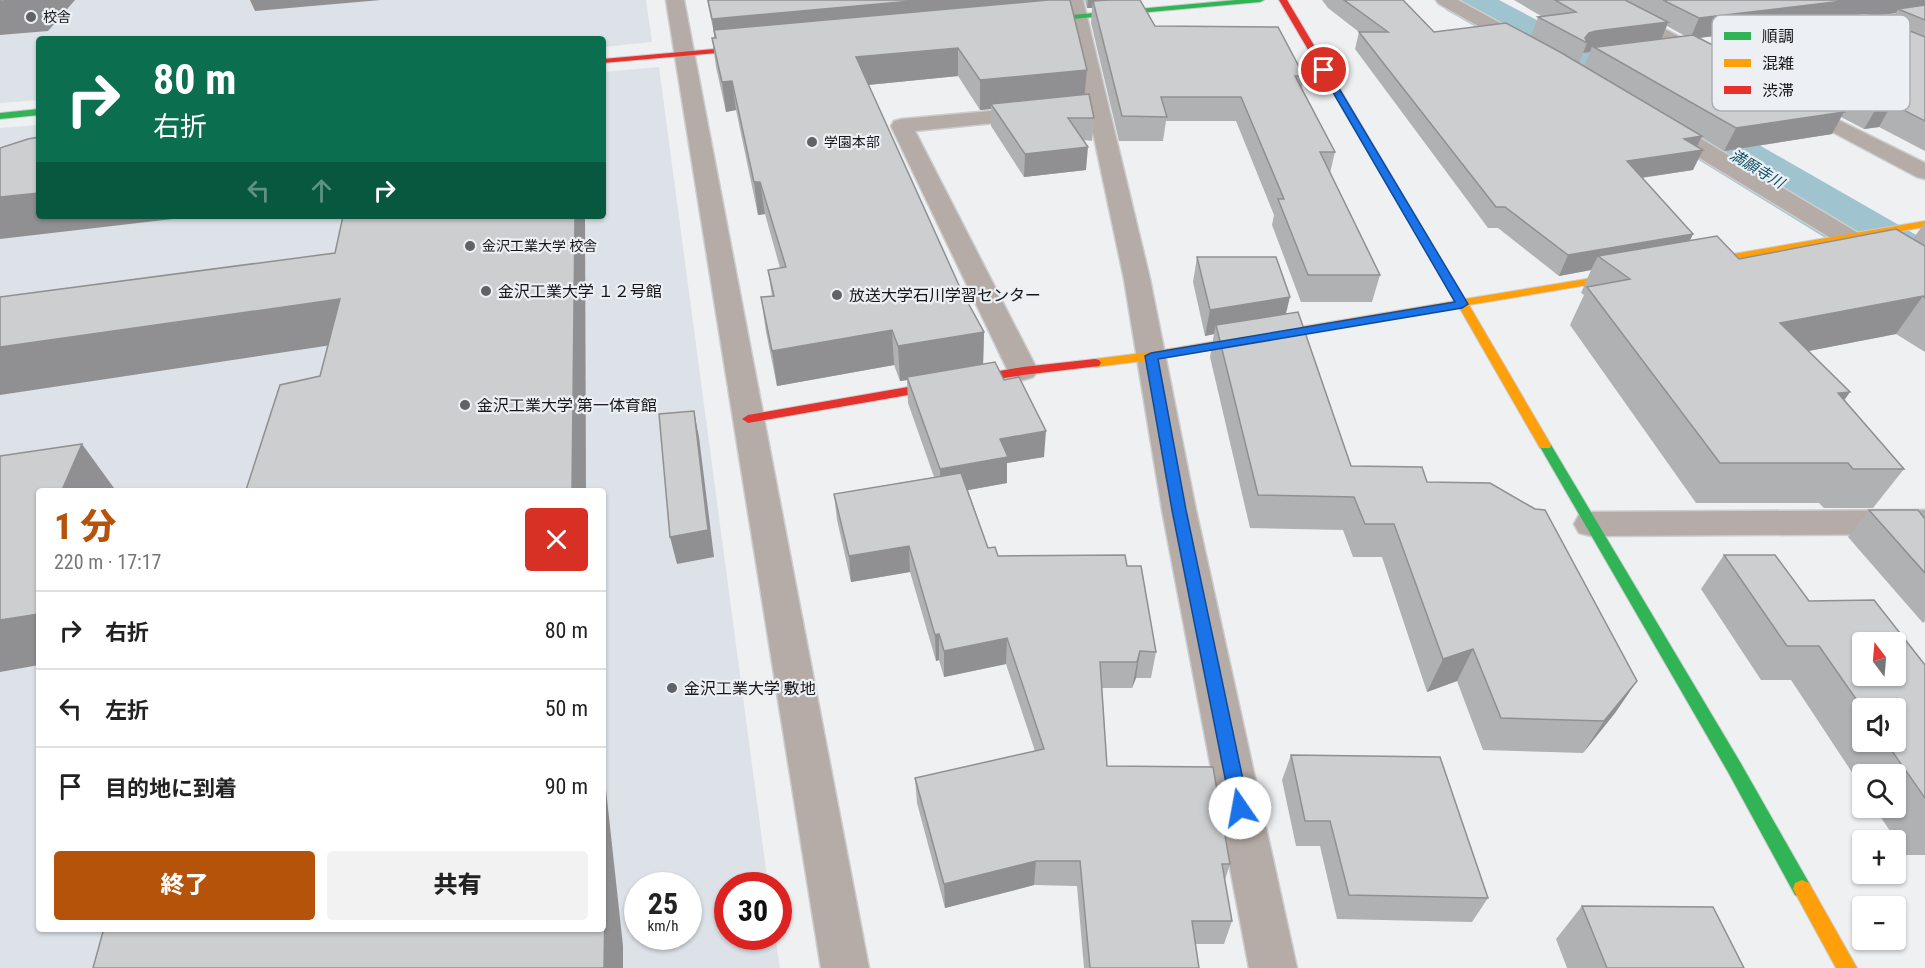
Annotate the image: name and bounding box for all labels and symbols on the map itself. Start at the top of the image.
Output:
place label: 校舎 [43,9,71,25]
marker: 校舎 [24,10,38,24]
legend [1712,15,1910,111]
text: 順調 [1762,27,1794,46]
pin [1298,44,1349,95]
text: 混雑 [1762,54,1794,73]
text: 渋滞 [1762,81,1794,100]
place label: 学園本部 [824,134,880,150]
marker: 学園本部 [805,135,819,149]
water label: 満願寺川 [1727,146,1789,193]
place label: 金沢工業大学 校舎 [482,238,597,254]
marker: 金沢工業大学 校舎 [463,239,477,253]
place label: 金沢工業大学 １２号館 [498,282,662,301]
marker: 金沢工業大学 １２号館 [479,284,493,298]
place label: 放送大学石川学習センター [849,286,1041,305]
marker: 放送大学石川学習センター [830,288,844,302]
place label: 金沢工業大学 第一体育館 [477,396,657,415]
marker: 金沢工業大学 第一体育館 [458,398,472,412]
north arrow [1852,632,1906,686]
place label: 金沢工業大学 敷地 [684,679,816,698]
marker: 金沢工業大学 敷地 [665,681,679,695]
position arrow [1208,776,1272,840]
speed limit sign: 30 [714,872,792,950]

